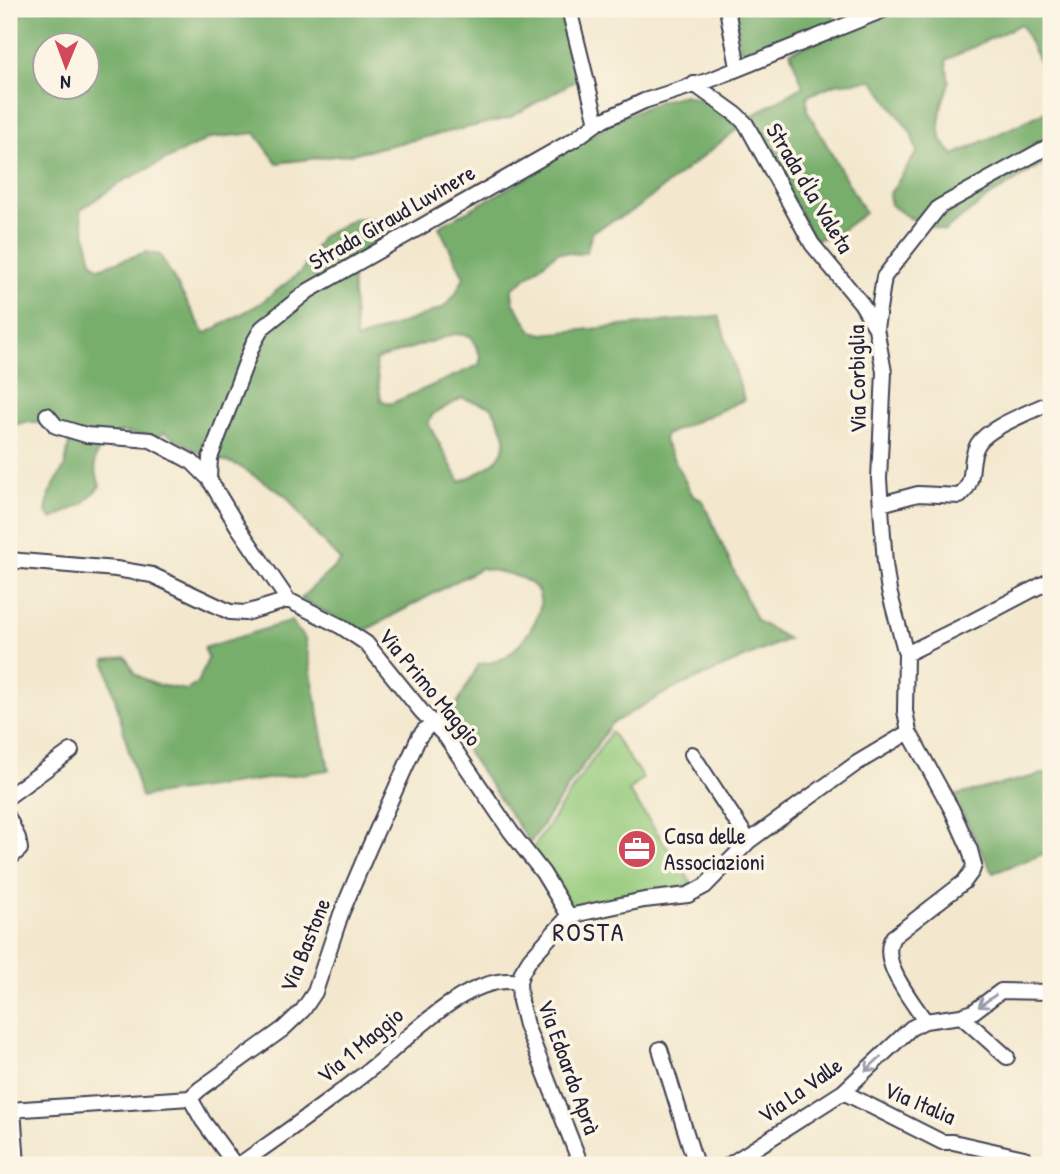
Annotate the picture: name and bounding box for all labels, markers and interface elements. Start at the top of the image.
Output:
north arrow [32,32,102,102]
text: N [60,70,71,96]
street label: Strada d'la Valeta [759,117,862,259]
street label: Strada Giraud Luvinere [303,156,480,277]
street label: Via Corbiglia [840,325,873,433]
street label: Via Primo Maggio [372,621,489,752]
place label: Casa delle Associazioni [664,820,765,877]
office icon: Casa delle Associazioni [616,828,658,870]
street label: Via Bastone [272,893,337,996]
district label: ROSTA [552,914,626,949]
one-way arrow [978,994,997,1008]
street label: Via Edoardo Aprà [531,995,608,1138]
street label: Via 1 Maggio [310,999,409,1090]
street label: Via La Valle [751,1049,848,1130]
one-way arrow [865,1056,882,1073]
street label: Via Italia [880,1074,961,1131]

